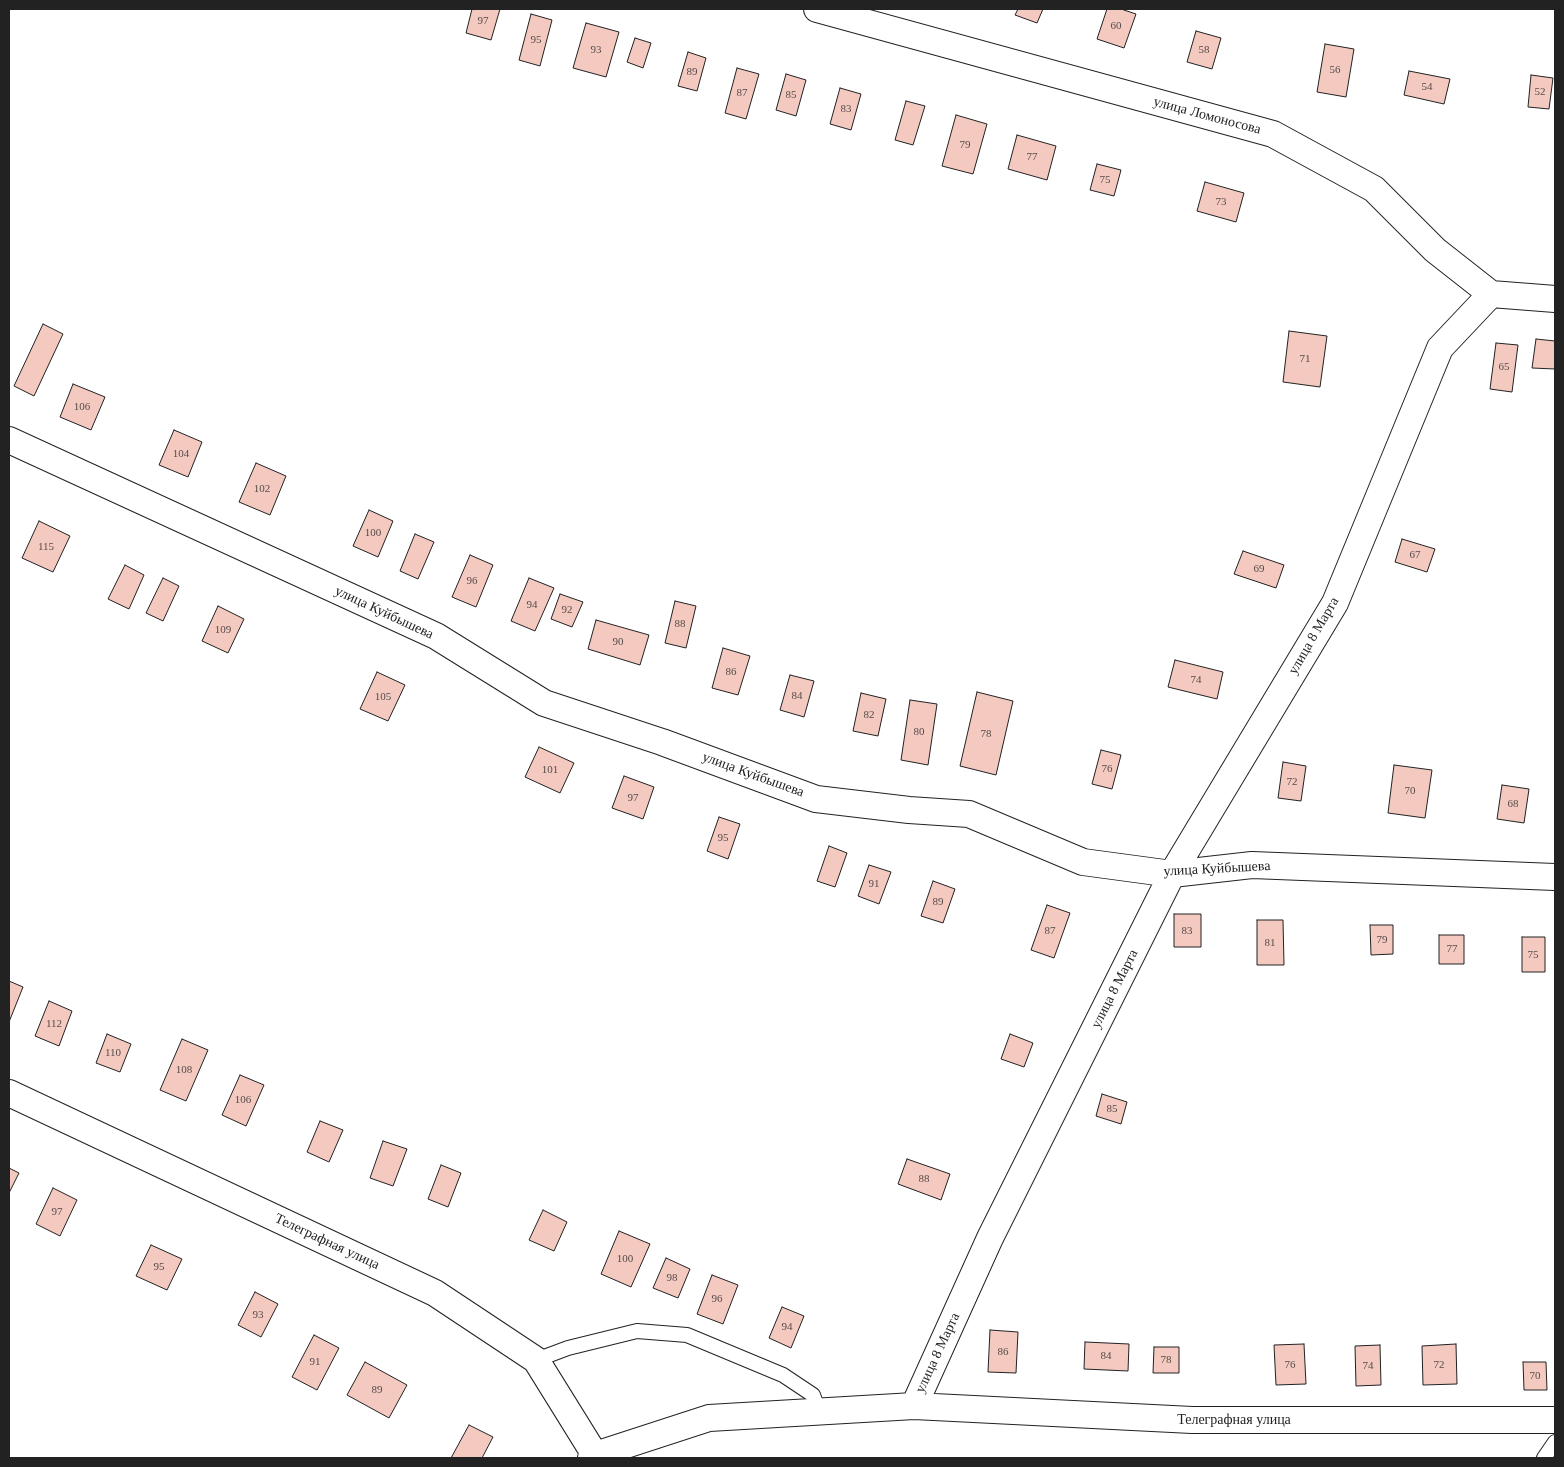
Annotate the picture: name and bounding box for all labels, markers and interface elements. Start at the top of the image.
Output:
house number: 97 [478,14,488,28]
house number: 60 [1110,19,1122,33]
house number: 95 [530,33,542,47]
house number: 93 [590,43,602,57]
house number: 58 [1198,43,1210,57]
house number: 56 [1330,63,1340,77]
house number: 89 [686,65,698,79]
house number: 54 [1421,80,1432,94]
house number: 52 [1534,85,1546,99]
house number: 87 [736,86,748,100]
house number: 85 [786,88,796,102]
street label: улица Ломоносова [1151,94,1263,138]
house number: 83 [840,102,851,116]
house number: 79 [960,138,970,152]
house number: 77 [1026,150,1038,164]
house number: 75 [1100,173,1110,187]
house number: 73 [1216,195,1226,209]
house number: 71 [1300,352,1310,366]
house number: 65 [1498,360,1510,374]
house number: 106 [74,400,90,414]
house number: 104 [173,447,189,461]
house number: 102 [254,482,270,496]
house number: 100 [365,526,381,540]
house number: 115 [38,540,54,554]
house number: 67 [1410,548,1420,562]
house number: 69 [1254,562,1264,576]
house number: 96 [467,574,478,588]
street label: улица Куйбышева [332,583,436,643]
street label: улица 8 Марта [1285,594,1343,678]
house number: 94 [526,598,538,612]
house number: 92 [562,603,572,617]
house number: 88 [674,617,686,631]
house number: 109 [215,623,231,637]
house number: 90 [612,635,624,649]
house number: 86 [726,665,736,679]
house number: 74 [1190,673,1202,687]
house number: 84 [792,689,802,703]
house number: 105 [375,690,391,704]
house number: 82 [864,708,874,722]
house number: 80 [914,725,924,739]
house number: 78 [980,727,991,741]
street label: улица Куйбышева [700,749,806,801]
house number: 76 [1102,762,1112,776]
house number: 101 [542,763,558,777]
house number: 72 [1286,775,1298,789]
house number: 70 [1404,784,1416,798]
house number: 97 [628,791,638,805]
house number: 68 [1508,797,1519,811]
house number: 95 [718,831,728,845]
street label: улица Куйбышева [1163,858,1271,880]
house number: 91 [869,877,880,891]
house number: 89 [932,895,944,909]
house number: 87 [1044,924,1056,938]
house number: 83 [1182,924,1192,938]
house number: 79 [1376,933,1388,947]
house number: 81 [1264,936,1276,950]
house number: 77 [1446,942,1458,956]
street label: улица 8 Марта [1088,947,1142,1031]
house number: 75 [1528,948,1539,962]
house number: 112 [46,1017,62,1031]
house number: 110 [105,1046,121,1060]
house number: 108 [176,1063,192,1077]
house number: 106 [235,1093,251,1107]
house number: 85 [1106,1102,1118,1116]
house number: 88 [919,1172,930,1186]
house number: 97 [52,1205,62,1219]
street label: Телеграфная улица [272,1210,382,1274]
house number: 100 [617,1252,633,1266]
house number: 95 [154,1260,164,1274]
house number: 98 [666,1271,678,1285]
house number: 96 [712,1292,722,1306]
house number: 93 [252,1308,264,1322]
street label: улица 8 Марта [912,1310,964,1396]
house number: 94 [782,1320,792,1334]
house number: 86 [998,1345,1008,1359]
house number: 84 [1100,1349,1112,1363]
house number: 78 [1160,1353,1172,1367]
house number: 91 [310,1355,320,1369]
house number: 76 [1284,1358,1296,1372]
house number: 72 [1434,1358,1445,1372]
house number: 74 [1362,1359,1374,1373]
house number: 70 [1530,1369,1540,1383]
house number: 89 [372,1383,382,1397]
street label: Телеграфная улица [1177,1412,1291,1428]

